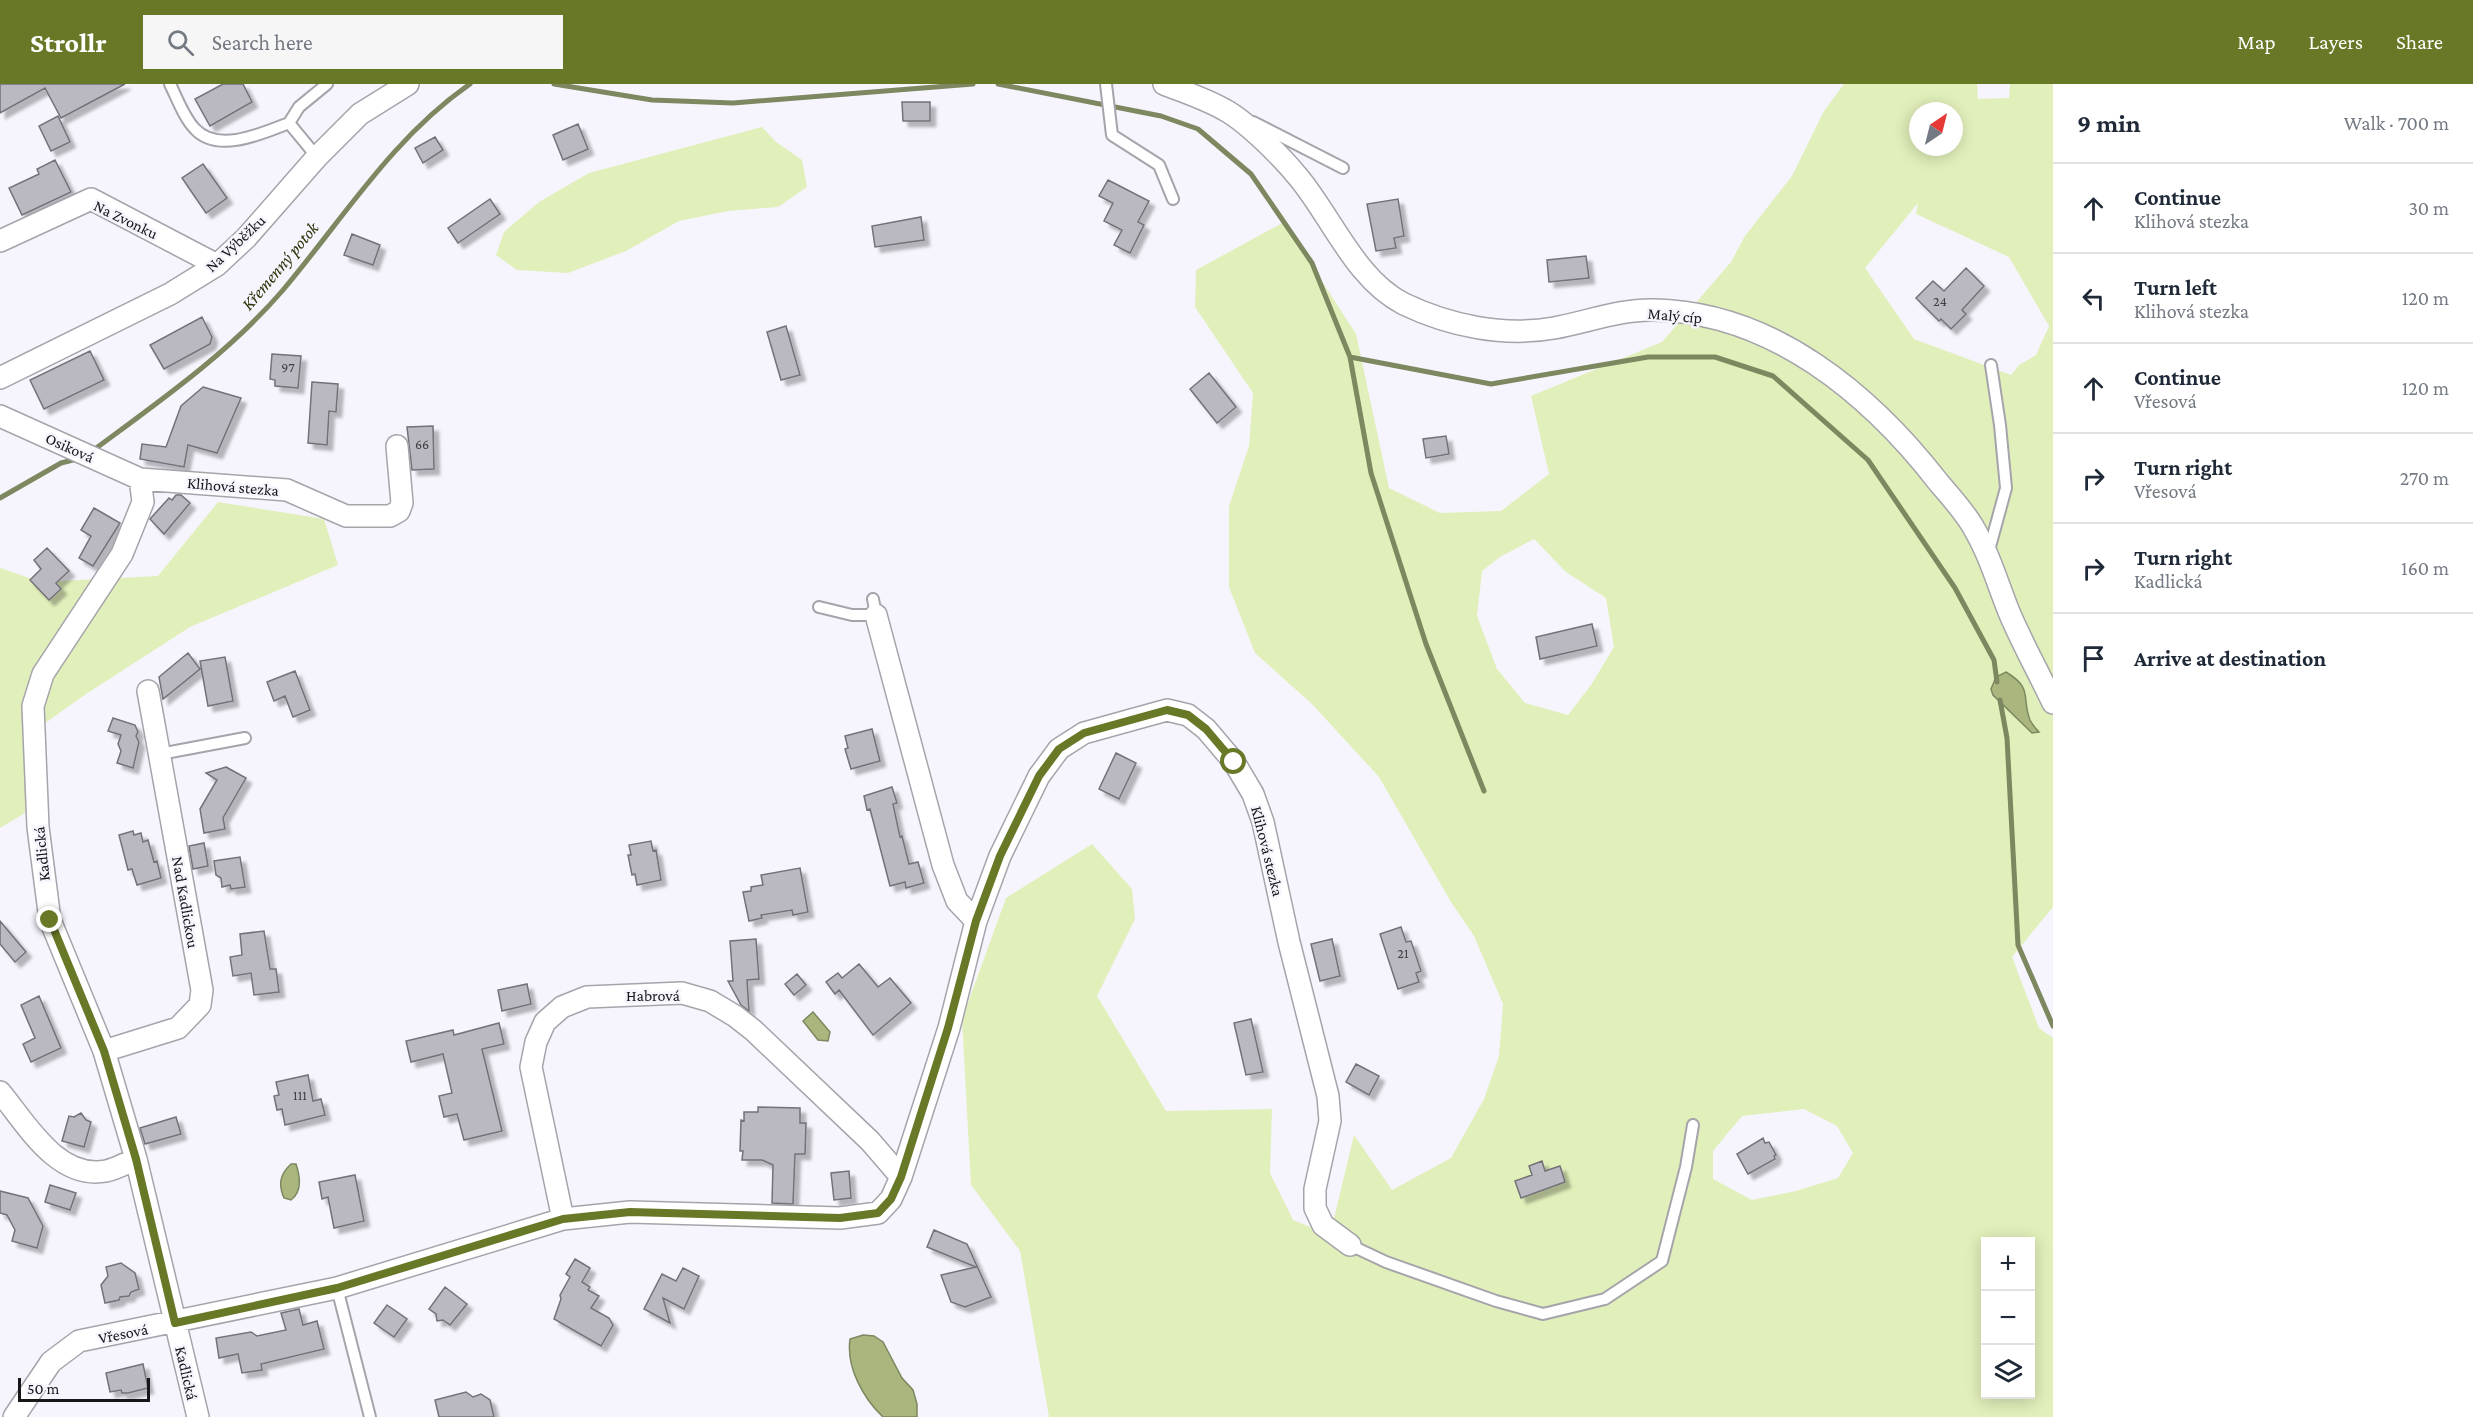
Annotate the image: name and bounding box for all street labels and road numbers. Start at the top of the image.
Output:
street label: Na Zvonku [91,197,161,242]
street label: Na Výběžku [202,211,270,276]
street label: Malý cíp [1647,305,1703,327]
street label: Osiková [43,429,97,466]
street label: Klihová stezka [186,474,280,499]
street label: Klihová stezka [1248,804,1287,898]
street label: Kadlická [30,825,53,882]
street label: Nad Kadlickou [169,855,202,950]
street label: Habrová [626,987,681,1004]
street label: Vřesová [97,1320,150,1347]
street label: Kadlická [172,1345,201,1402]

